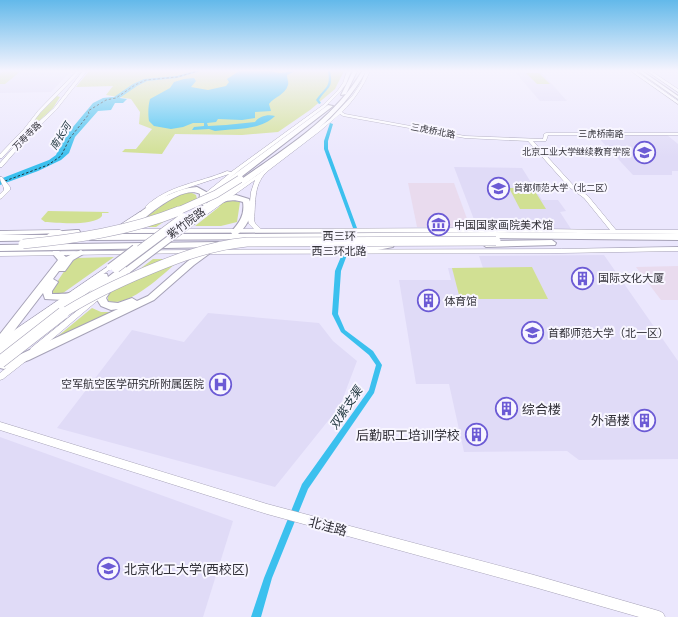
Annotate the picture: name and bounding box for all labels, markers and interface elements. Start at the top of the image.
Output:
water label: 南长河 [47,118,76,153]
street label: 万寿寺路 [10,119,44,153]
street label: 三虎桥北路 [410,121,456,141]
street label: 三虎桥南路 [578,128,624,140]
school or university icon: 北京工业大学继续教育学院 [632,139,658,165]
place label: 北京工业大学继续教育学院 [522,146,630,158]
school or university icon: 首都师范大学（北二区） [485,175,511,201]
place label: 首都师范大学（北二区） [514,182,613,194]
street label: 紫竹院路 [164,204,209,242]
museum icon: 中国国家画院美术馆 [425,212,451,238]
place label: 中国国家画院美术馆 [454,218,553,233]
street label: 西三环 [323,229,356,244]
street label: 西三环北路 [312,244,367,259]
building icon: 国际文化大厦 [569,265,595,291]
place label: 国际文化大厦 [598,271,664,286]
building icon: 体育馆 [415,288,441,314]
place label: 体育馆 [444,294,477,309]
school or university icon: 首都师范大学（北一区） [520,320,546,346]
place label: 首都师范大学（北一区） [548,326,669,341]
hospital icon: 空军航空医学研究所附属医院 [207,371,233,397]
place label: 空军航空医学研究所附属医院 [61,377,204,392]
water label: 双紫支渠 [326,382,367,432]
building icon: 综合楼 [493,396,519,422]
place label: 综合楼 [522,401,561,419]
building icon: 外语楼 [632,407,658,433]
place label: 外语楼 [591,412,630,430]
building icon: 后勤职工培训学校 [463,422,489,448]
place label: 后勤职工培训学校 [356,427,460,445]
street label: 北洼路 [307,513,349,541]
school or university icon: 北京化工大学(西校区) [96,556,122,582]
place label: 北京化工大学(西校区) [124,561,249,579]

